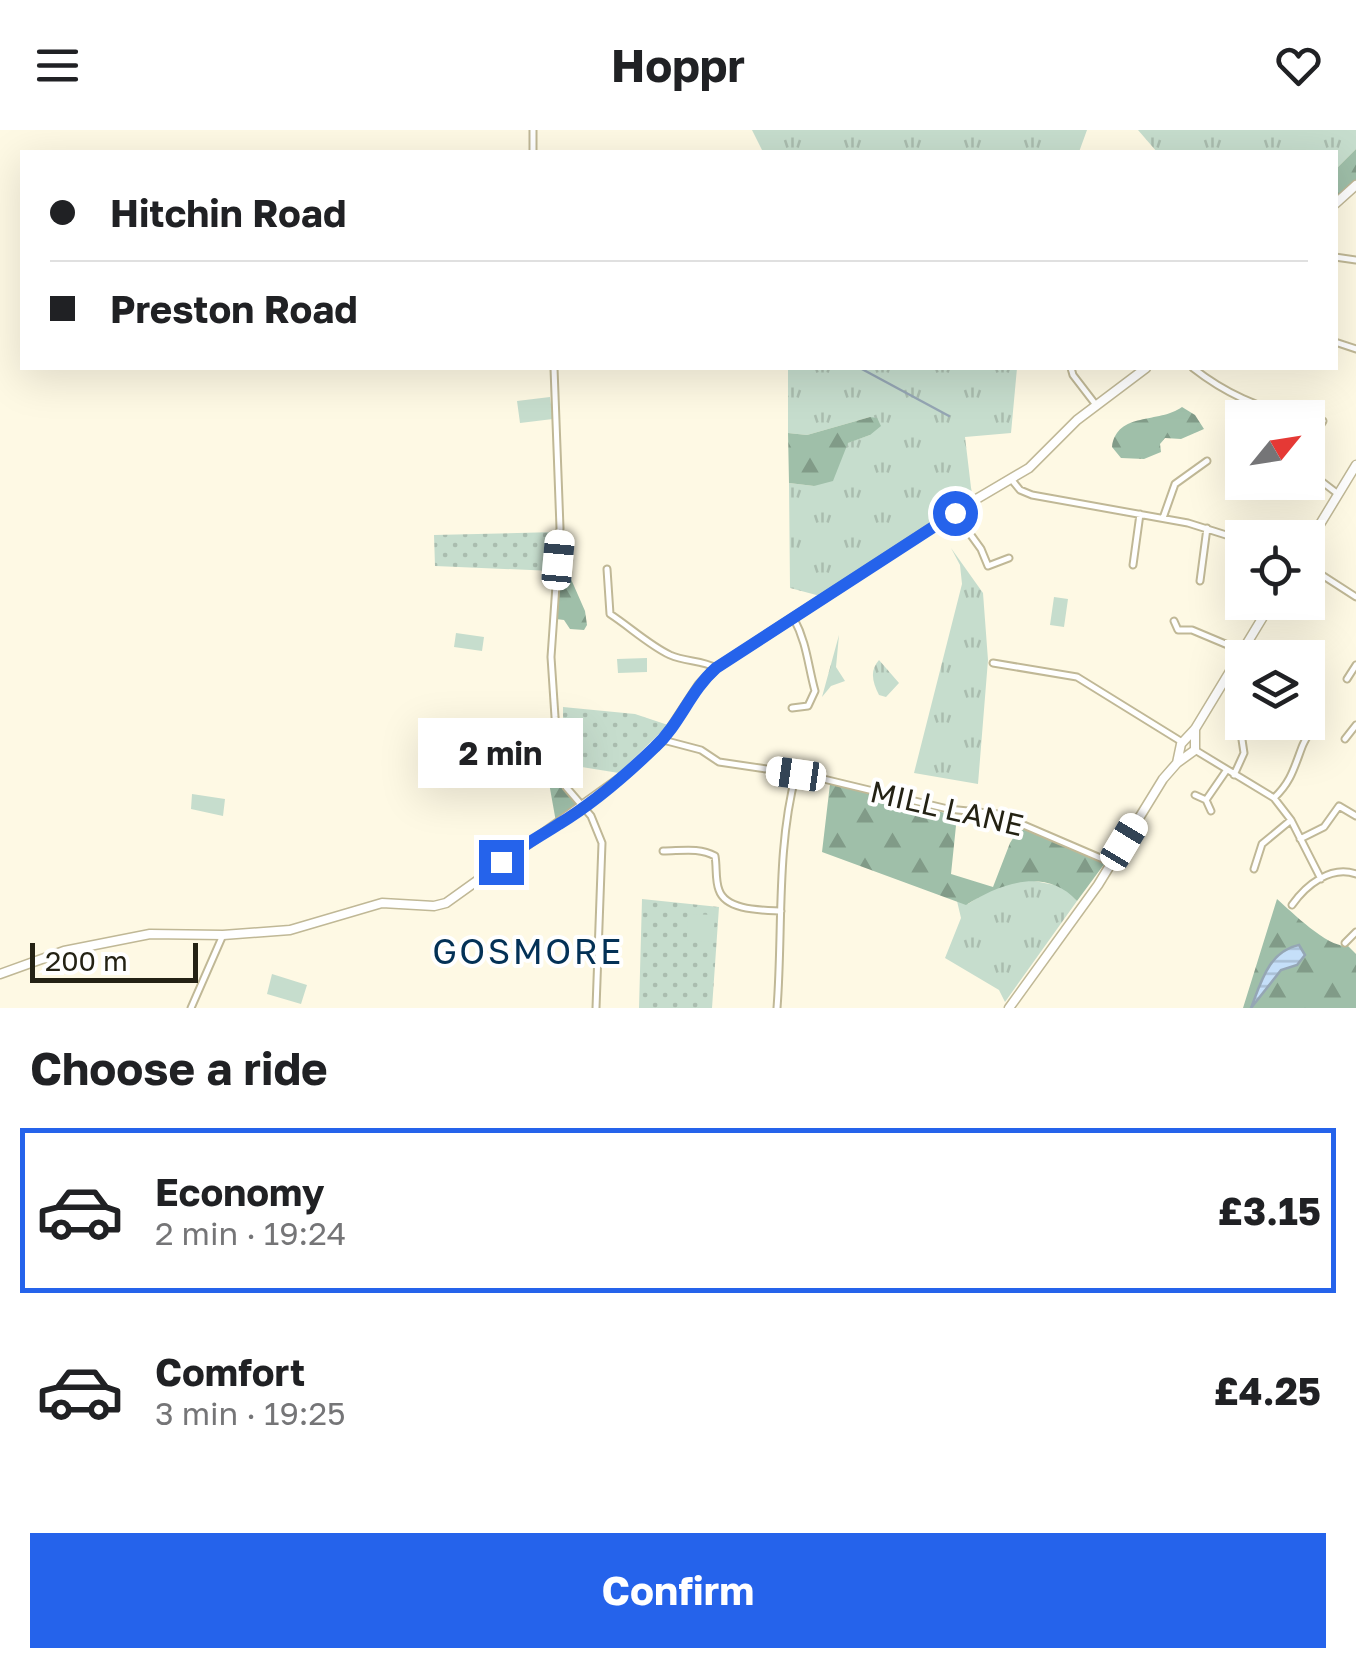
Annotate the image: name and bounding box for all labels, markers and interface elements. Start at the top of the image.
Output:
icon: menu [30,38,85,93]
text: Hoppr [611,38,745,92]
icon: heart [1271,38,1326,93]
text: Hitchin Road [110,190,346,235]
text: Preston Road [110,286,358,331]
north arrow [1225,400,1325,500]
map controls [1225,400,1325,740]
route start [933,491,978,536]
button: locate [1225,520,1325,620]
car [540,529,576,591]
button: layers [1225,640,1325,740]
callout: 2 min [418,717,584,787]
text: 2 min [459,734,542,772]
car [764,755,828,793]
street label: MILL LANE [867,773,1027,843]
car [1096,809,1152,875]
route end [479,840,524,885]
district label: GOSMORE [432,930,624,972]
scale bar [30,938,198,983]
text: 200 m [45,944,128,977]
text: Choose a ride [30,1041,328,1095]
icon: car [35,1166,125,1256]
text: Economy [155,1169,324,1214]
text: £3.15 [1218,1188,1321,1233]
text: 2 min · 19:24 [155,1214,346,1252]
icon: car [35,1346,125,1436]
text: Comfort [155,1349,305,1394]
text: £4.25 [1214,1368,1321,1413]
text: 3 min · 19:25 [155,1394,346,1432]
button: Confirm [30,1533,1326,1648]

